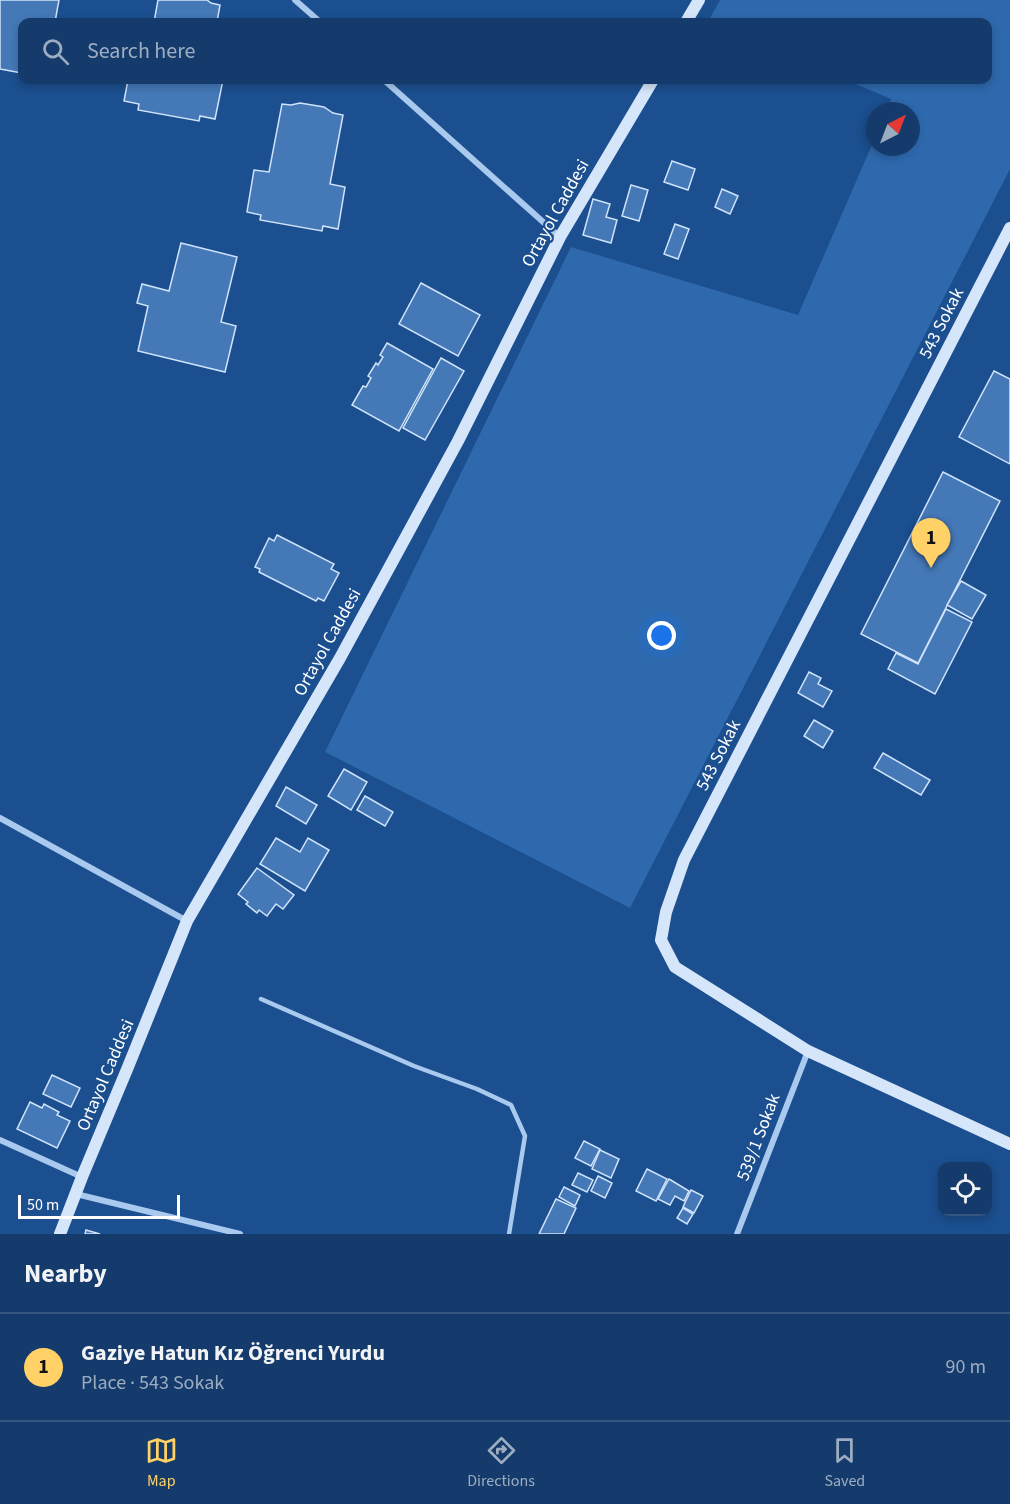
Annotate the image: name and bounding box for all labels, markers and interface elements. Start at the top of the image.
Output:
search box [18,18,992,84]
icon: search [39,35,72,68]
text: Search here [87,35,195,67]
north arrow [866,102,920,156]
street label: Ortayol Caddesi [516,155,595,272]
street label: 543 Sokak [913,283,970,363]
pin: 1 [912,518,950,568]
street label: Ortayol Caddesi [288,584,367,701]
your location [647,621,676,650]
street label: 543 Sokak [690,715,747,795]
street label: Ortayol Caddesi [71,1015,140,1135]
street label: 539/1 Sokak [730,1090,787,1184]
map controls [938,1162,992,1216]
button: locate [938,1162,992,1216]
scale bar [18,1192,180,1220]
text: 50 m [27,1194,59,1216]
text: Nearby [24,1255,107,1292]
text: Gaziye Hatun Kız Öğrenci Yurdu [81,1337,385,1369]
text: 1 [38,1353,49,1381]
text: 90 m [946,1353,986,1381]
text: Place · 543 Sokak [81,1369,224,1397]
tab: Map [145,1434,178,1492]
tab: Directions [467,1434,535,1492]
tab: Saved [824,1434,865,1492]

